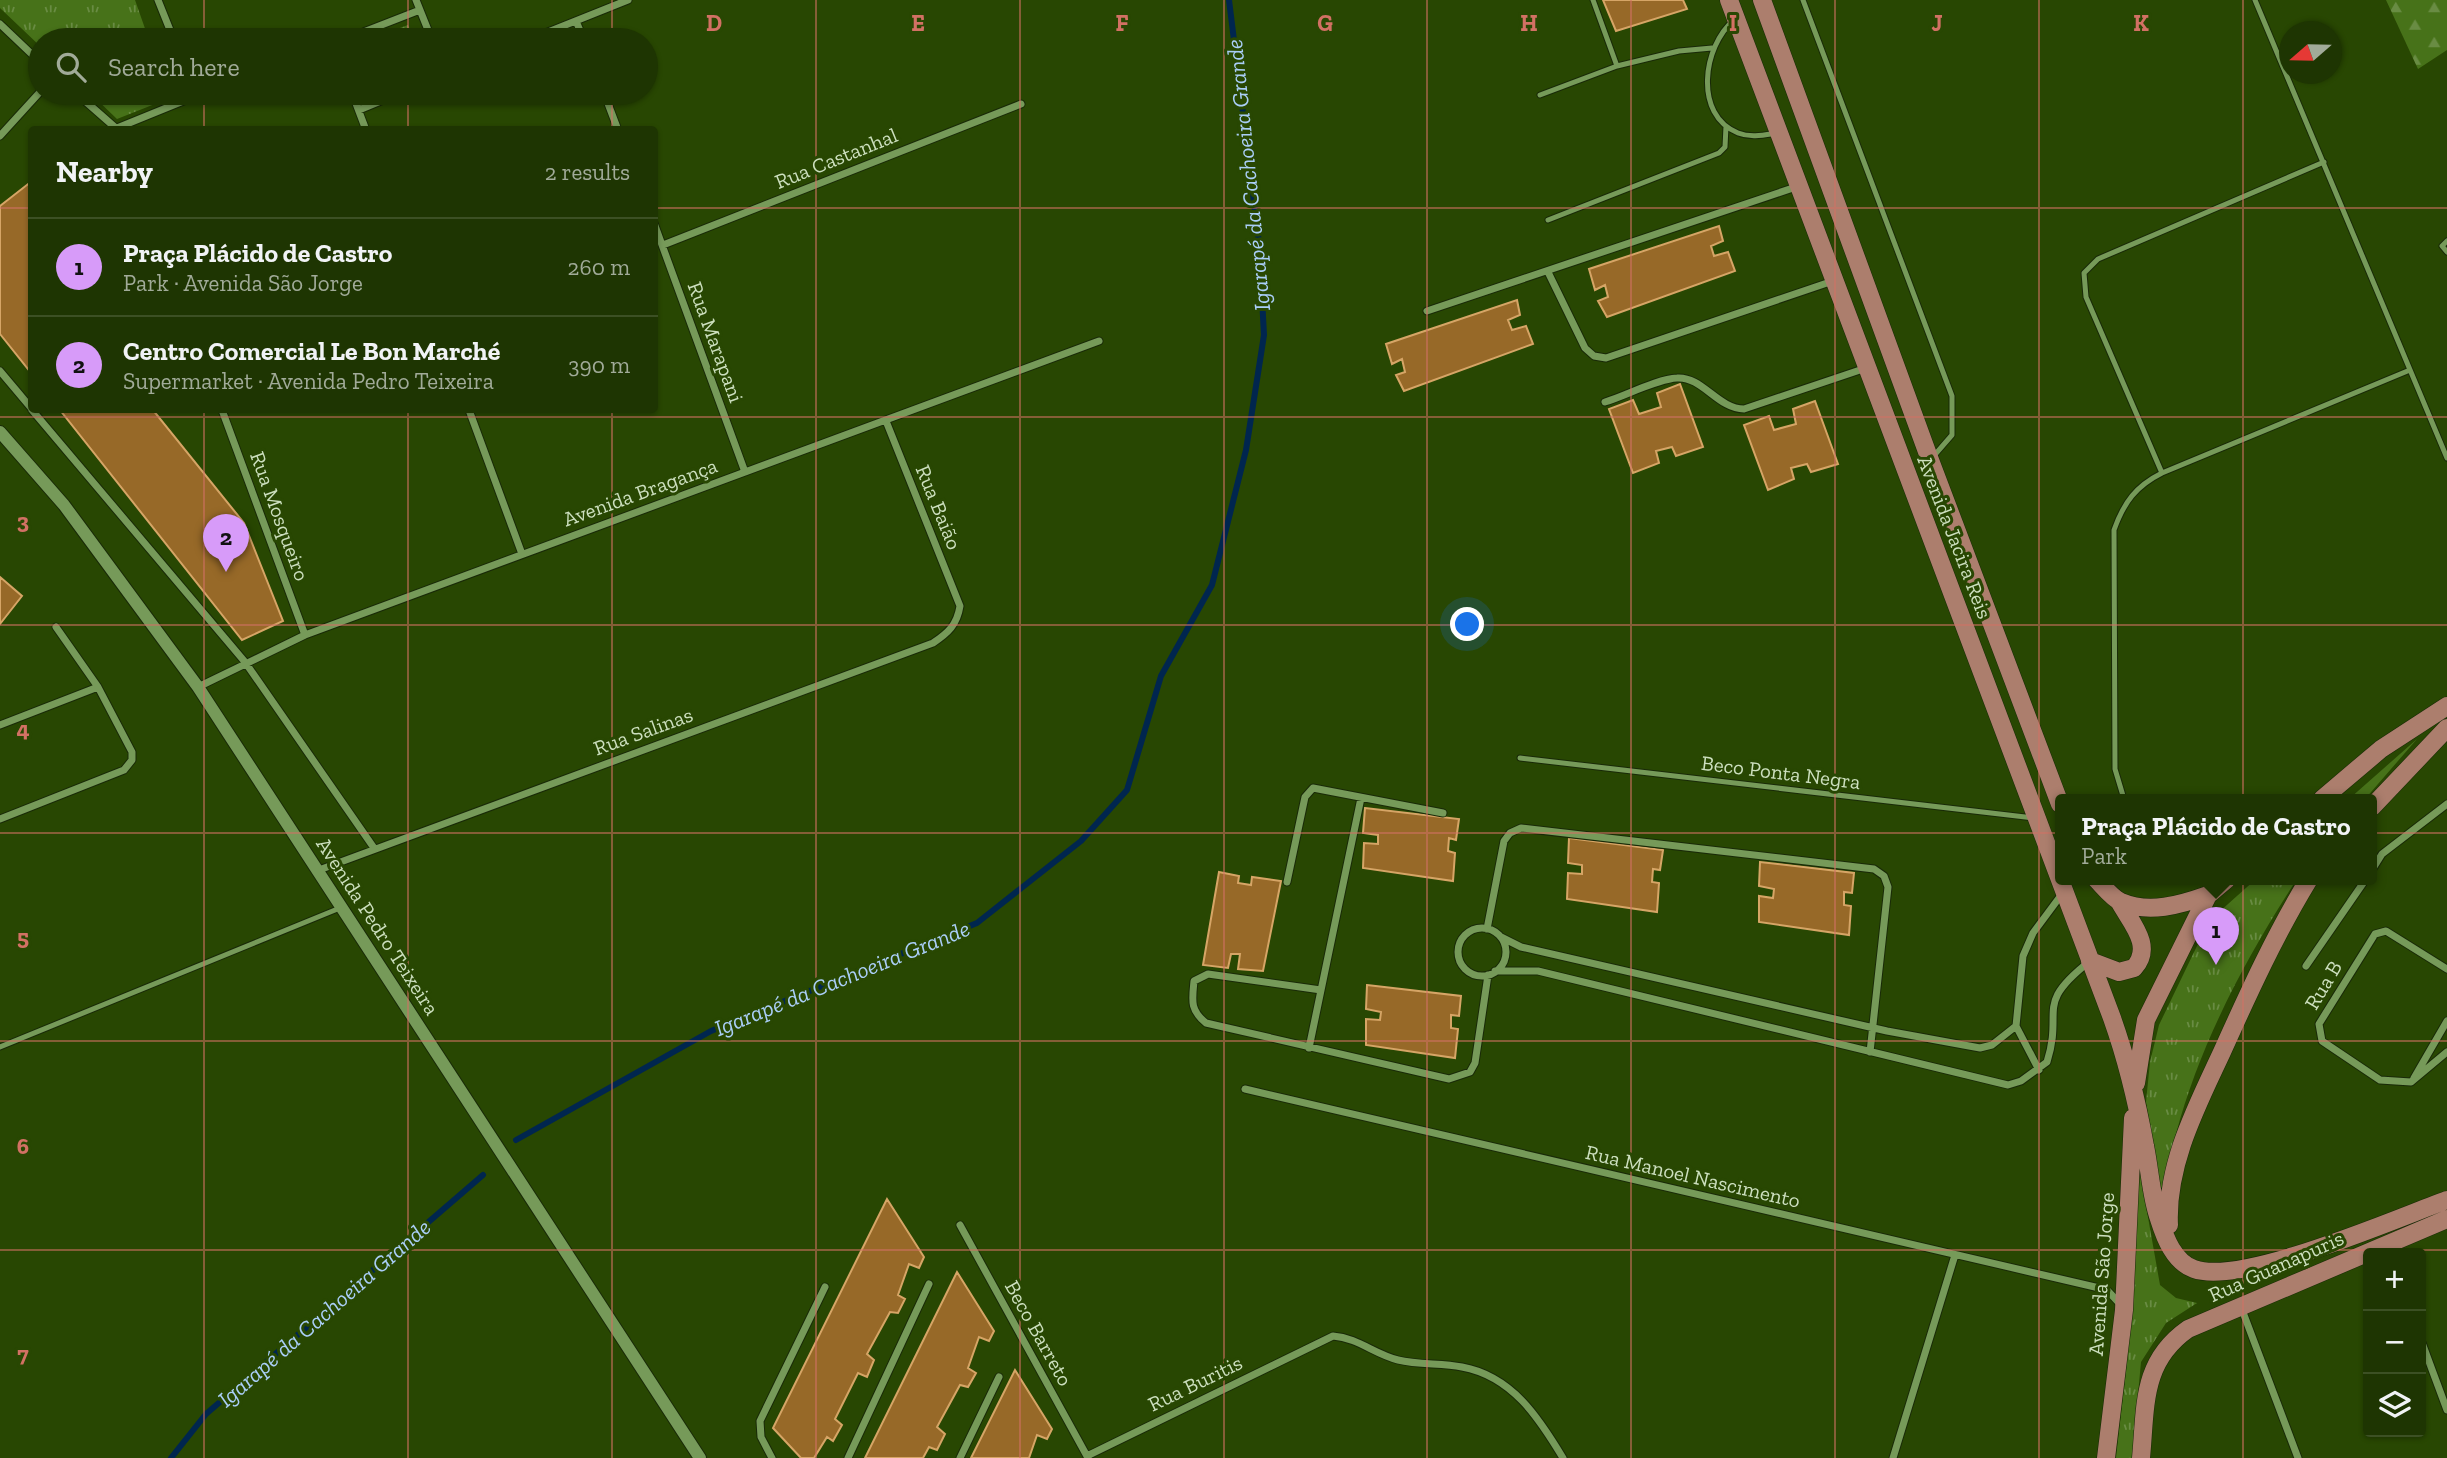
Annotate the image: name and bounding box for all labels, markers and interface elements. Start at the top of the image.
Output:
text: D [706,9,722,37]
text: E [911,9,925,37]
text: F [1115,9,1129,37]
text: G [1317,9,1333,37]
text: H [1520,9,1538,37]
text: I [1729,9,1737,37]
text: J [1931,9,1943,37]
text: K [2133,9,2149,37]
north arrow [2279,21,2342,84]
search box [28,28,658,105]
water label: Igarapé da Cachoeira Grande [1220,38,1276,312]
icon: search [52,48,90,86]
text: Search here [108,51,240,83]
street label: Rua Castanhal [771,122,901,194]
text: Nearby [56,154,153,190]
text: 2 results [545,158,630,186]
text: Praça Plácido de Castro [123,237,392,269]
text: 1 [74,253,84,281]
text: 260 m [568,253,630,281]
text: Park · Avenida São Jorge [123,269,363,297]
street label: Rua Marapani [683,278,749,406]
text: Centro Comercial Le Bon Marché [123,335,500,367]
text: 2 [73,351,85,379]
text: 390 m [568,351,630,379]
text: Supermarket · Avenida Pedro Teixeira [123,367,494,395]
street label: Rua Mosqueiro [245,448,315,584]
street label: Avenida Bragança [559,452,721,532]
street label: Avenida Jacira Reis [1912,452,1998,622]
street label: Rua Baião [911,461,967,553]
text: 3 [17,507,29,535]
pin: 2 [203,514,249,572]
your location [1450,607,1484,641]
street label: Rua Salinas [590,701,696,761]
text: 4 [16,715,30,743]
street label: Beco Ponta Negra [1700,750,1862,794]
popup [2055,794,2377,885]
text: Praça Plácido de Castro [2081,810,2351,842]
street label: Avenida Pedro Teixeira [311,832,445,1020]
text: Park [2081,842,2127,870]
pin: 1 [2193,907,2239,965]
water label: Igarapé da Cachoeira Grande [710,914,974,1042]
text: 5 [17,923,29,951]
street label: Rua B [2299,956,2347,1014]
text: 6 [17,1132,29,1160]
street label: Rua Manoel Nascimento [1583,1139,1803,1213]
street label: Avenida São Jorge [2083,1191,2119,1357]
water label: Igarapé da Cachoeira Grande [212,1213,436,1413]
street label: Rua Guanapuris [2204,1225,2348,1307]
map controls [2363,1248,2426,1437]
button: + [2363,1248,2426,1311]
street label: Beco Barreto [1000,1276,1078,1390]
button: − [2363,1311,2426,1374]
text: 7 [17,1340,29,1368]
street label: Rua Buritis [1144,1349,1246,1417]
button: layers [2363,1374,2426,1437]

